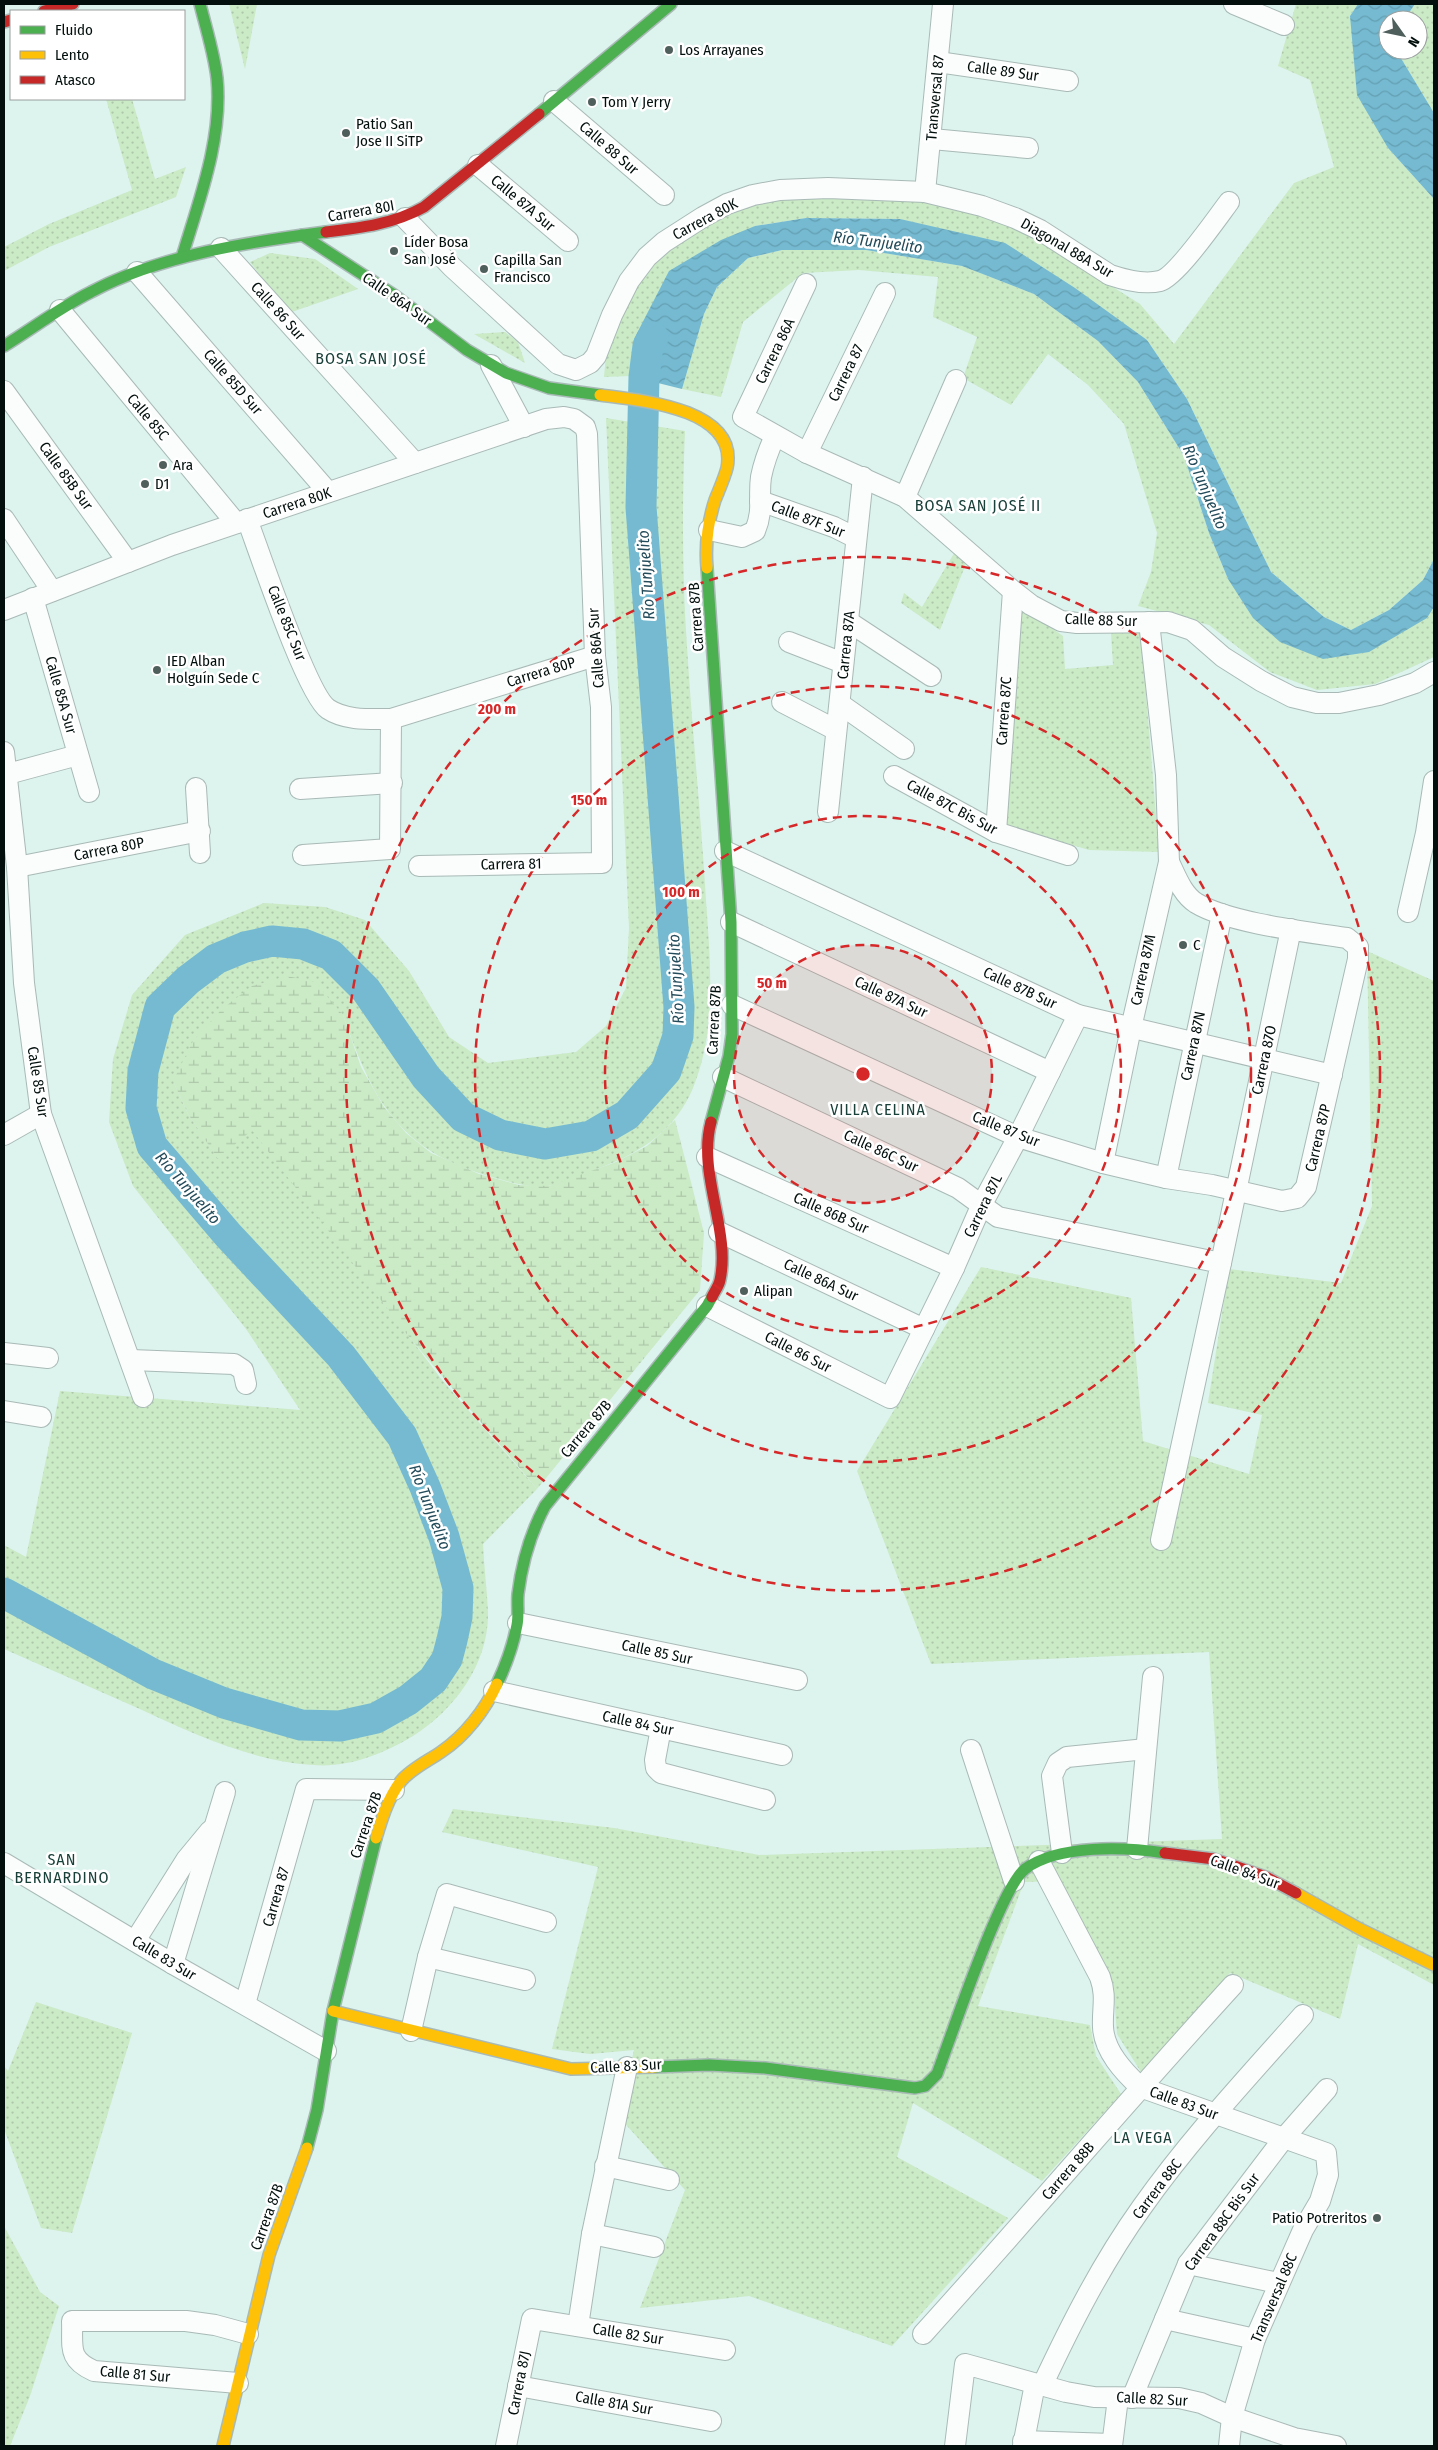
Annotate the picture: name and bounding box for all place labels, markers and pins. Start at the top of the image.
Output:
place label: Los Arrayanes [679,41,764,59]
marker: Los Arrayanes [663,44,675,56]
place label: Tom Y Jerry [602,93,671,111]
marker: Tom Y Jerry [586,96,598,108]
place label: Patio San Jose II SiTP [356,115,423,150]
marker: Patio San Jose II SiTP [340,127,352,139]
place label: Líder Bosa San José [404,233,468,268]
marker: Líder Bosa San José [388,245,400,257]
place label: Capilla San Francisco [494,251,562,286]
marker: Capilla San Francisco [478,263,490,275]
place label: Ara [173,456,193,474]
marker: Ara [157,459,169,471]
place label: D1 [155,475,169,493]
marker: D1 [139,478,151,490]
place label: IED Alban Holguín Sede C [167,652,260,687]
marker: IED Alban Holguín Sede C [151,664,163,676]
place label: C [1193,936,1201,954]
marker: C [1177,939,1189,951]
centre of rings [854,1065,872,1083]
place label: Alipan [754,1282,793,1300]
marker: Alipan [738,1285,750,1297]
place label: Patio Potreritos [1272,2209,1367,2227]
marker: Patio Potreritos [1371,2212,1383,2224]

